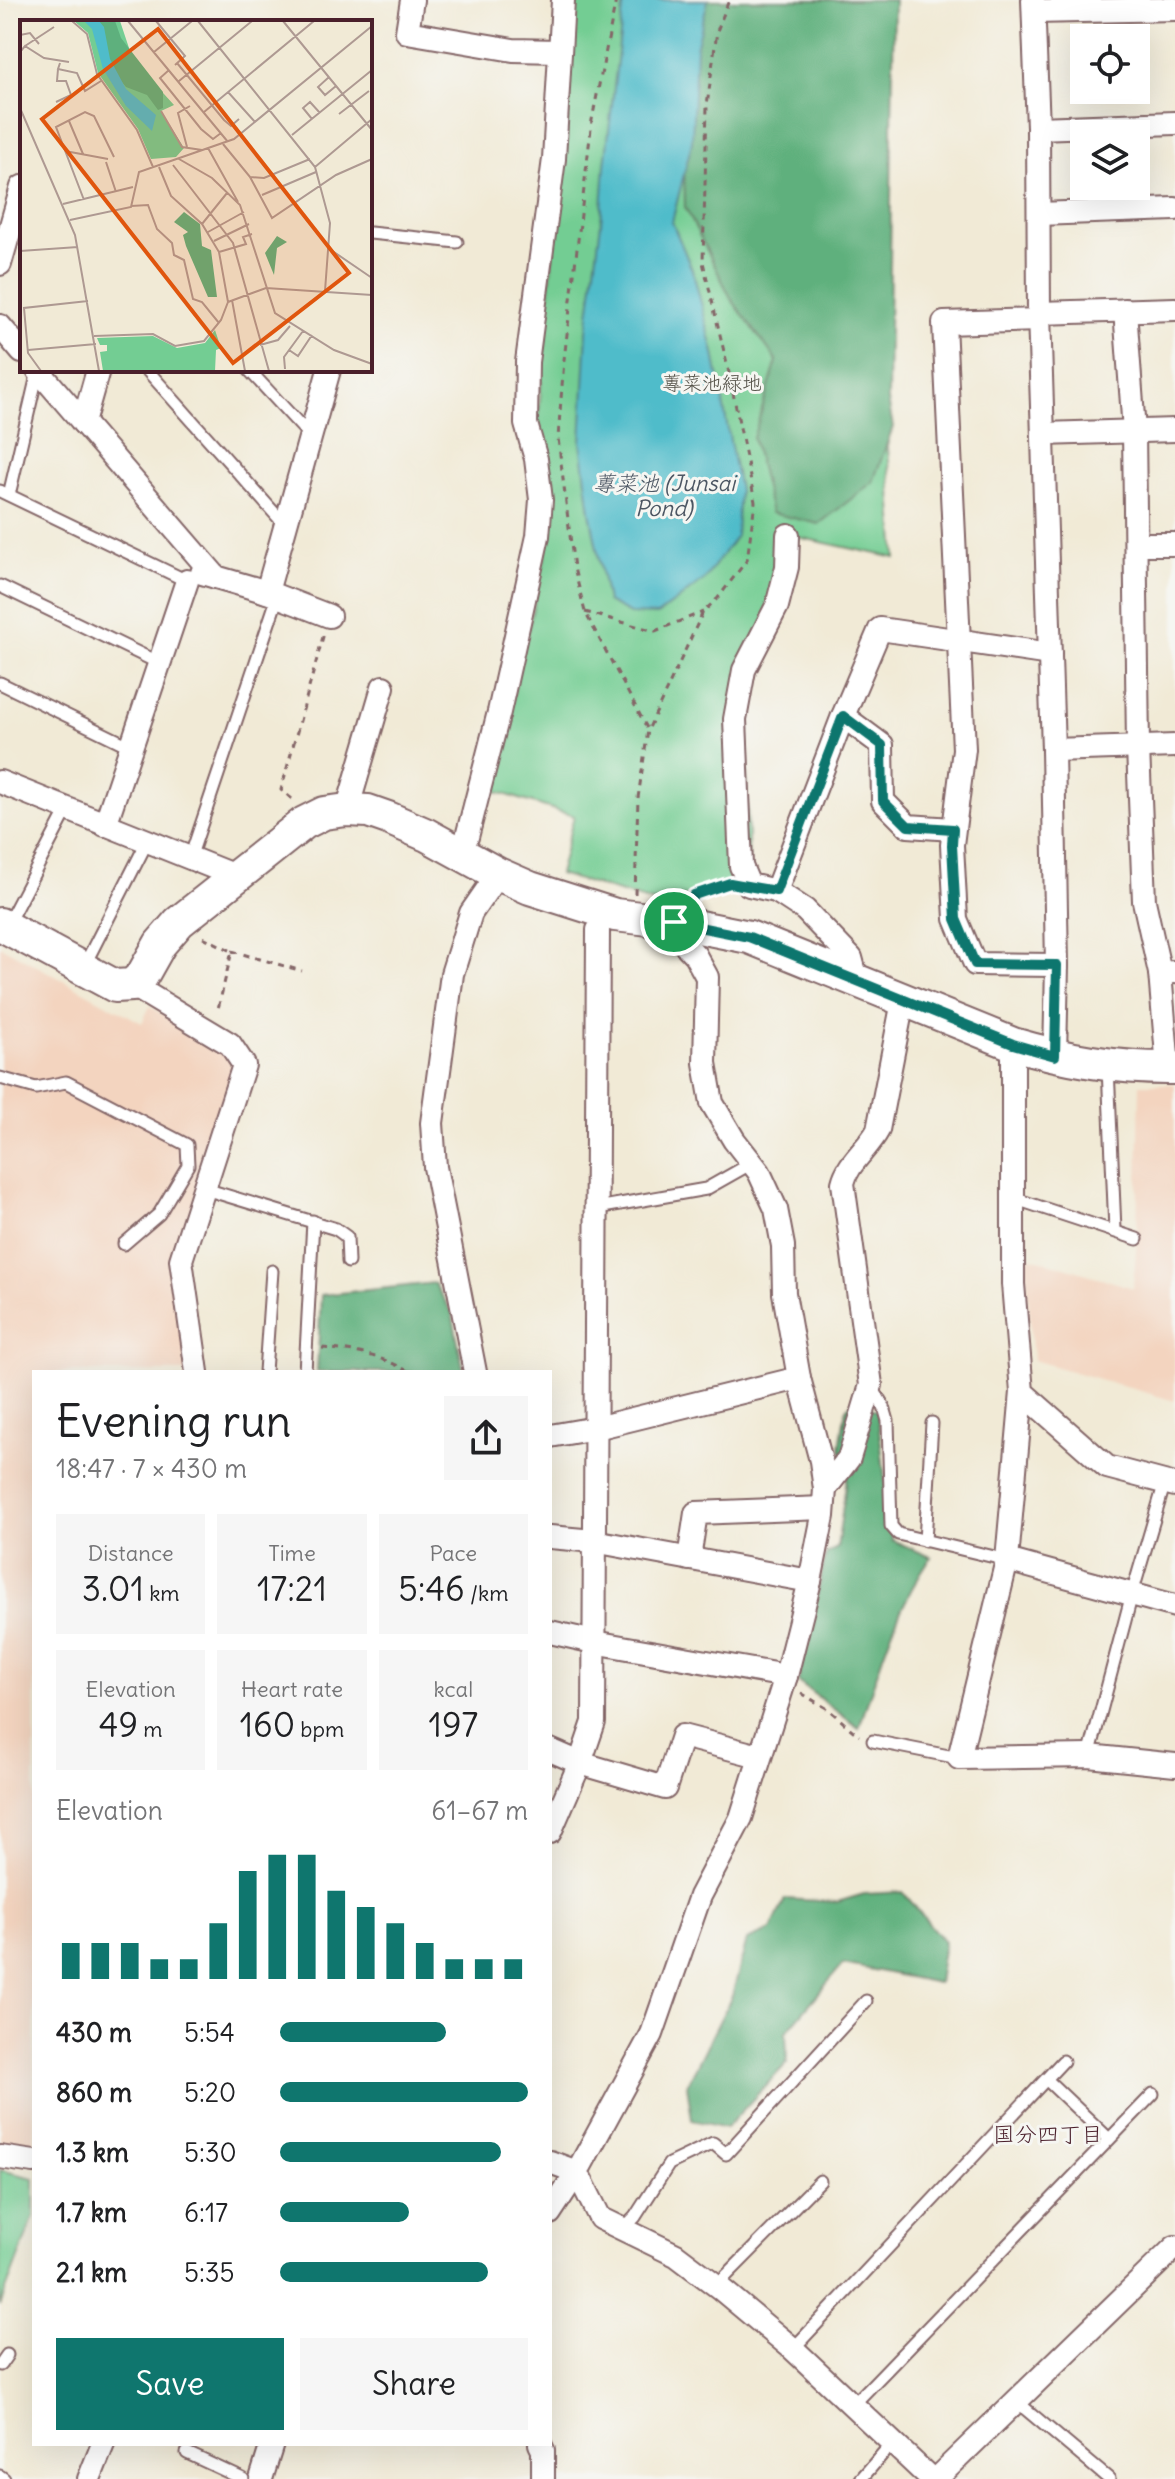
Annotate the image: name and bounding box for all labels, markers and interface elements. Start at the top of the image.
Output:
inset map [20,20,372,372]
map controls [1070,24,1150,200]
button: locate [1070,24,1150,104]
button: layers [1070,120,1150,200]
park label: 蓴菜池緑地 [662,370,762,395]
water label: 蓴菜池 (Junsai Pond) [593,469,738,522]
pin [640,888,708,956]
icon: arrive [652,900,696,944]
text: Evening run [56,1394,291,1449]
button: share [444,1396,528,1480]
text: 18:47 · 7 × 430 m [56,1452,247,1485]
text: Distance [88,1539,174,1567]
text: Time [268,1539,316,1567]
text: Pace [429,1539,477,1567]
text: 3.01 [82,1567,144,1610]
text: 17:21 [257,1567,327,1610]
text: 5:46 [398,1567,465,1610]
text: km [144,1579,180,1607]
text: /km [465,1579,508,1607]
text: Elevation [86,1675,176,1703]
text: Heart rate [241,1675,343,1703]
text: kcal [434,1675,473,1703]
text: 49 [99,1703,138,1746]
text: 160 [240,1703,295,1746]
text: 197 [428,1703,478,1746]
text: m [138,1715,163,1743]
text: bpm [295,1715,344,1743]
text: Elevation [56,1794,163,1827]
text: 61–67 m [431,1794,528,1827]
text: 430 m [56,2016,132,2049]
text: 5:54 [184,2016,235,2049]
text: 860 m [56,2076,132,2109]
text: 5:20 [184,2076,236,2109]
district label: 国分四丁目 [993,2120,1103,2148]
text: 1.3 km [56,2136,129,2169]
text: 5:30 [184,2136,237,2169]
text: 1.7 km [56,2196,127,2229]
text: 6:17 [184,2196,228,2229]
text: 2.1 km [56,2256,127,2289]
text: 5:35 [184,2256,235,2289]
button: Save [56,2338,284,2430]
button: Share [300,2338,528,2430]

